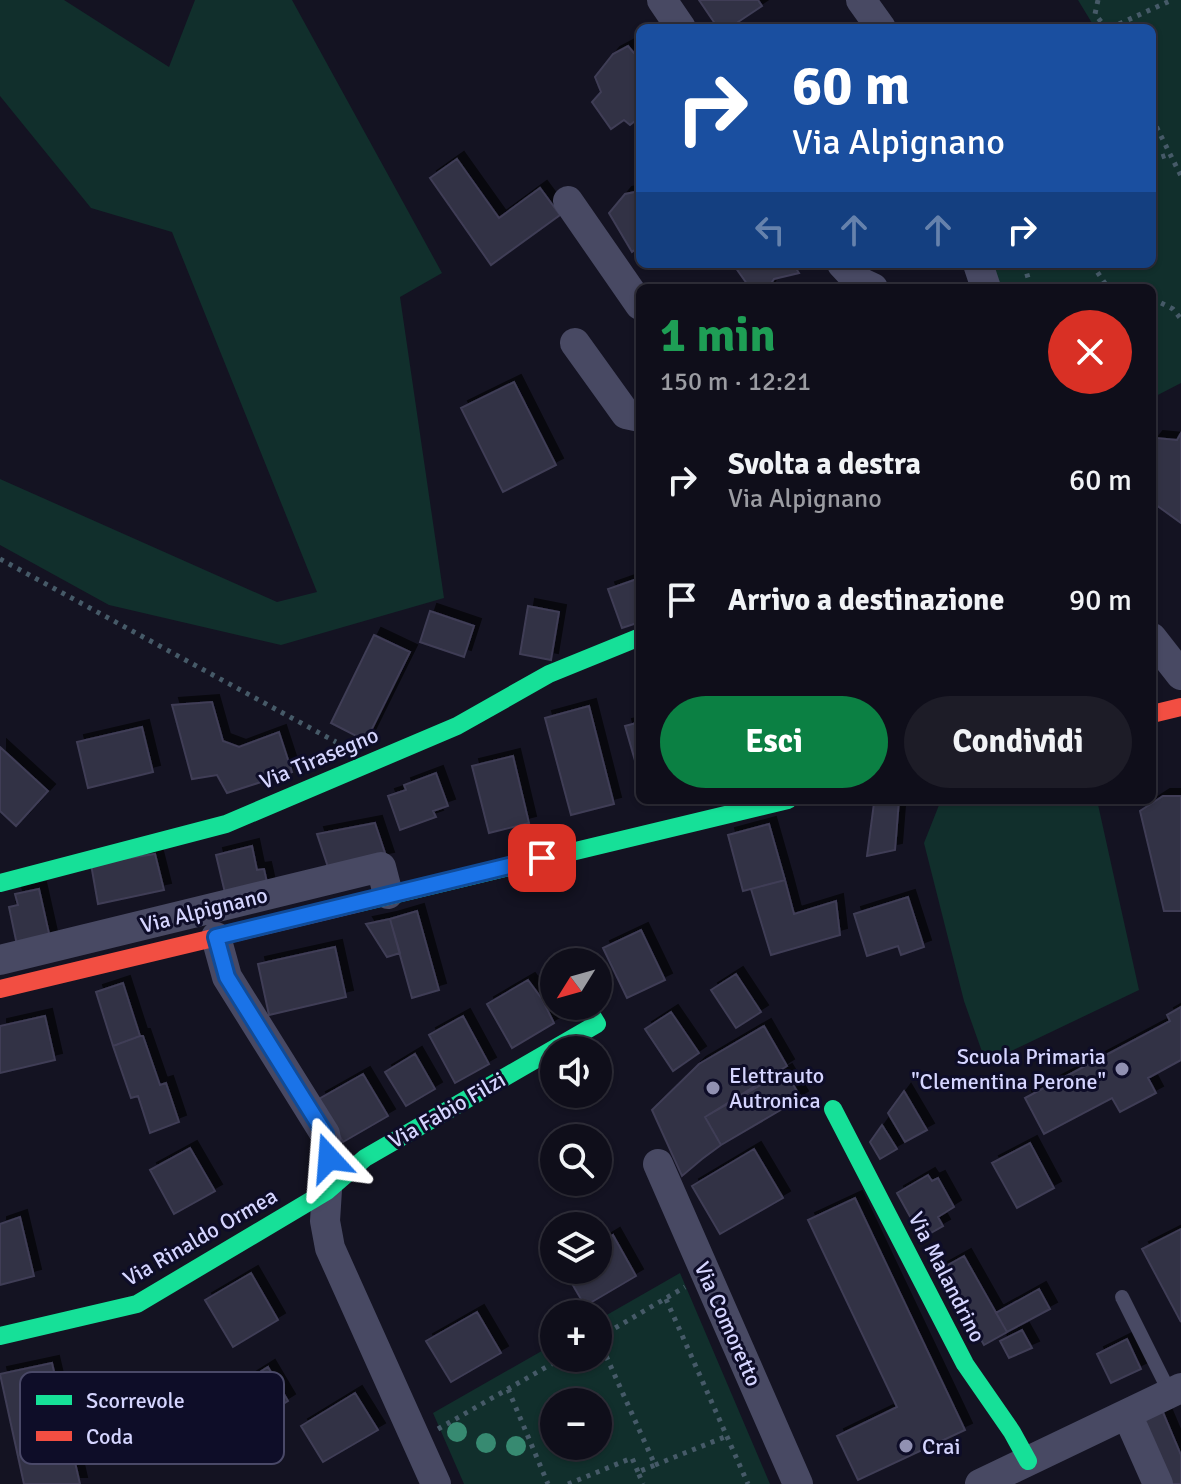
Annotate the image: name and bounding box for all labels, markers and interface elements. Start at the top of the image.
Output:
text: 60 m [792,51,910,120]
icon: right [660,56,764,160]
text: Via Alpignano [792,120,1005,165]
icon: left [748,208,792,252]
icon: ahead [832,208,876,252]
icon: ahead [916,208,960,252]
icon: right [1000,208,1044,252]
text: 1 min [660,306,776,365]
button: close [1048,310,1132,394]
text: 150 m · 12:21 [660,366,811,398]
text: Svolta a destra [728,446,921,483]
icon: right [660,458,704,502]
text: 60 m [1069,462,1132,499]
text: Via Alpignano [728,483,882,515]
icon: arrive [660,578,704,622]
text: Arrivo a destinazione [728,582,1004,619]
text: 90 m [1069,582,1132,619]
button: Esci [660,696,888,788]
button: Condividi [904,696,1132,788]
street label: Via Tirasegno [256,721,382,795]
pin [508,824,576,892]
icon: arrive [520,836,564,880]
street label: Via Alpignano [138,881,270,939]
north arrow [540,948,612,1020]
map controls [540,948,612,1460]
button: sound [540,1036,612,1108]
place label: Scuola Primaria "Clementina Perone" [911,1043,1106,1095]
marker: Scuola Primaria "Clementina Perone" [1113,1060,1131,1078]
place label: Elettrauto Autronica [729,1062,824,1114]
street label: Via Fabio Filzi [384,1066,510,1154]
marker: Elettrauto Autronica [704,1079,722,1097]
position arrow [287,1116,371,1200]
button: search [540,1124,612,1196]
street label: Via Rinaldo Ormea [118,1182,282,1292]
street label: Via Malandrino [903,1207,991,1347]
button: layers [540,1212,612,1284]
street label: Via Comoretto [689,1258,767,1390]
button: + [540,1300,612,1372]
legend [20,1372,284,1464]
text: Scorrevole [86,1387,185,1414]
button: − [540,1388,612,1460]
text: Coda [86,1423,133,1450]
place label: Crai [922,1433,960,1460]
marker: Crai [897,1437,915,1455]

